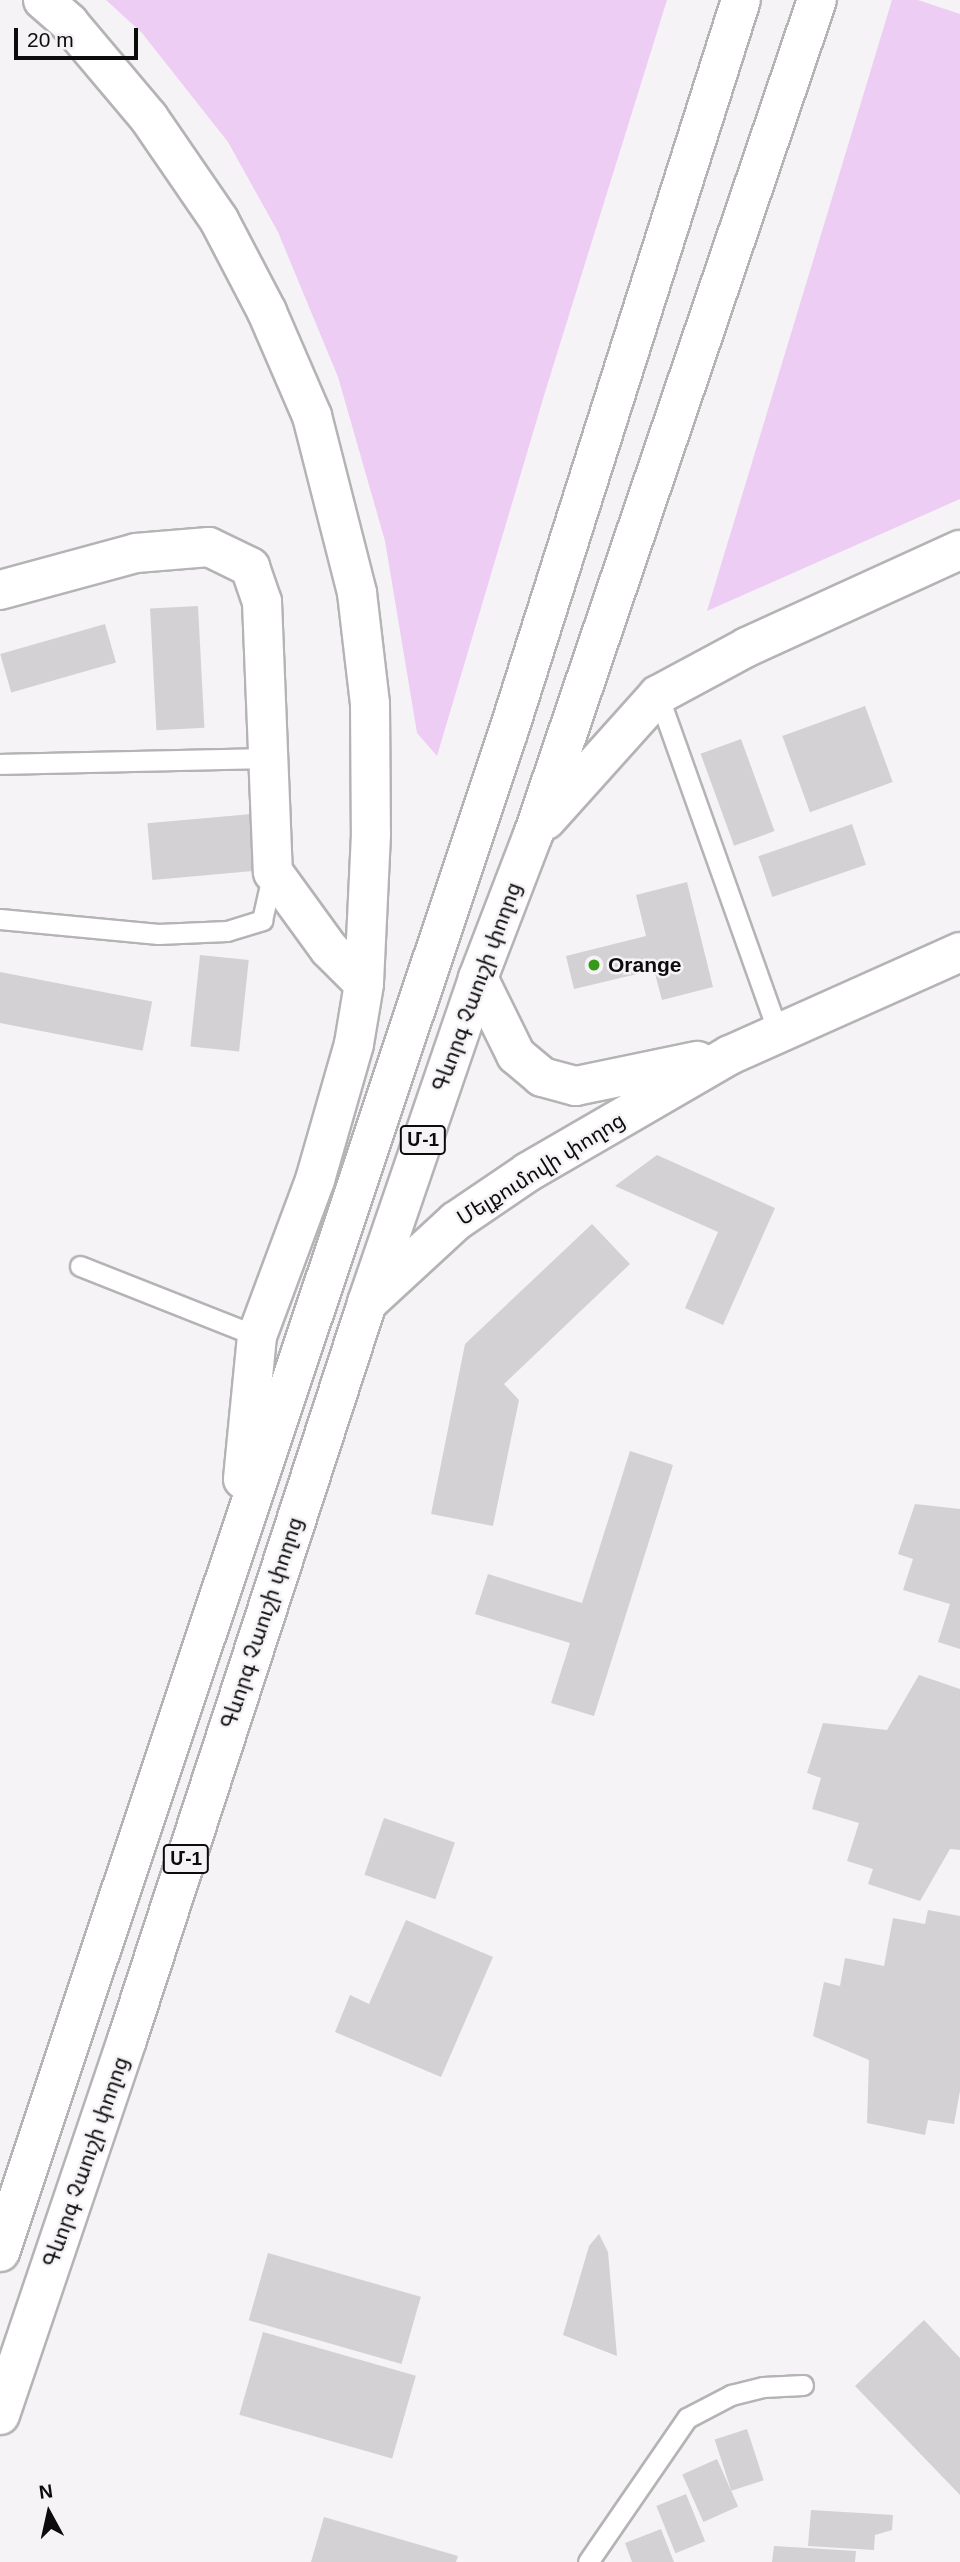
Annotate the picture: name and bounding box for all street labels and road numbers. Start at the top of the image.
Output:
street label: Գևորգ Չաուշի փողոց [427,879,527,1095]
street label: Մելքումովի փողոց [453,1107,629,1231]
road number: Մ-1 [398,1124,448,1156]
street label: Գևորգ Չաուշի փողոց [216,1514,308,1732]
road number: Մ-1 [162,1843,210,1874]
street label: Գևորգ Չաուշի փողոց [38,2053,134,2271]

